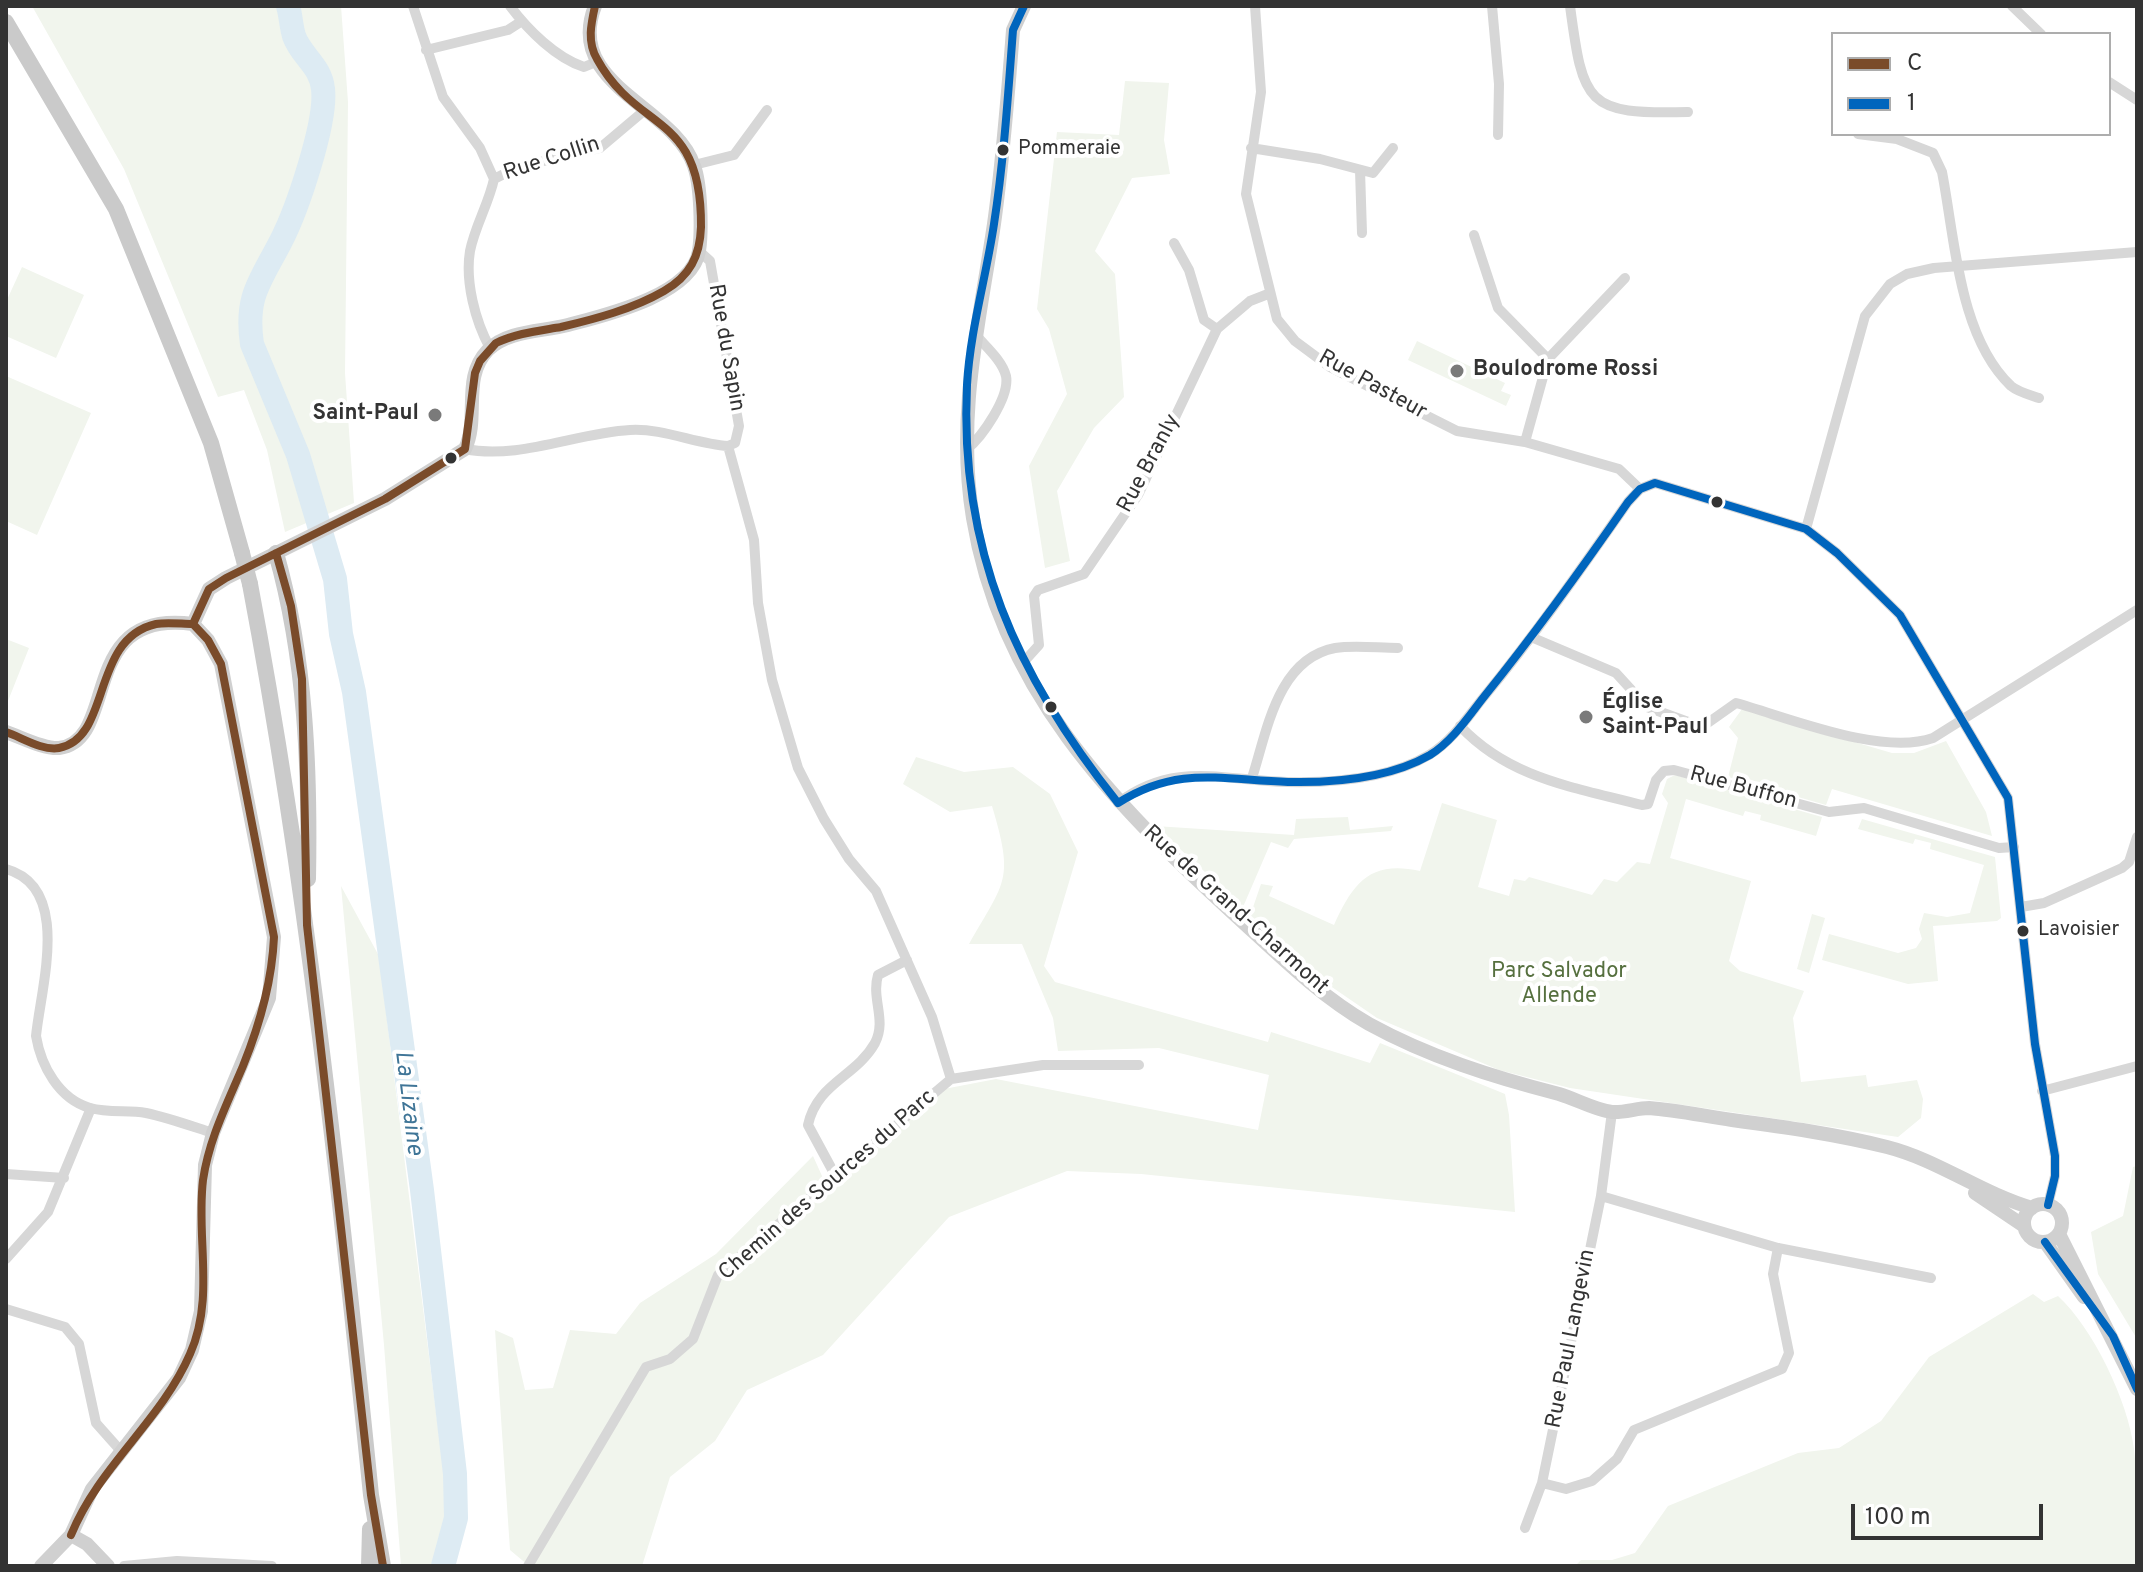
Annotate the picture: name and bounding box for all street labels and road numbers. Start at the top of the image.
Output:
street label: Rue Collin [501,132,603,188]
street label: Rue du Sapin [701,282,749,414]
street label: Rue Pasteur [1313,345,1431,427]
street label: Rue Branly [1113,410,1187,518]
street label: Rue Buffon [1687,762,1799,816]
street label: Rue de Grand-Charmont [1137,821,1333,1001]
street label: Chemin des Sources du Parc [714,1085,942,1287]
street label: Rue Paul Langevin [1542,1247,1602,1431]

